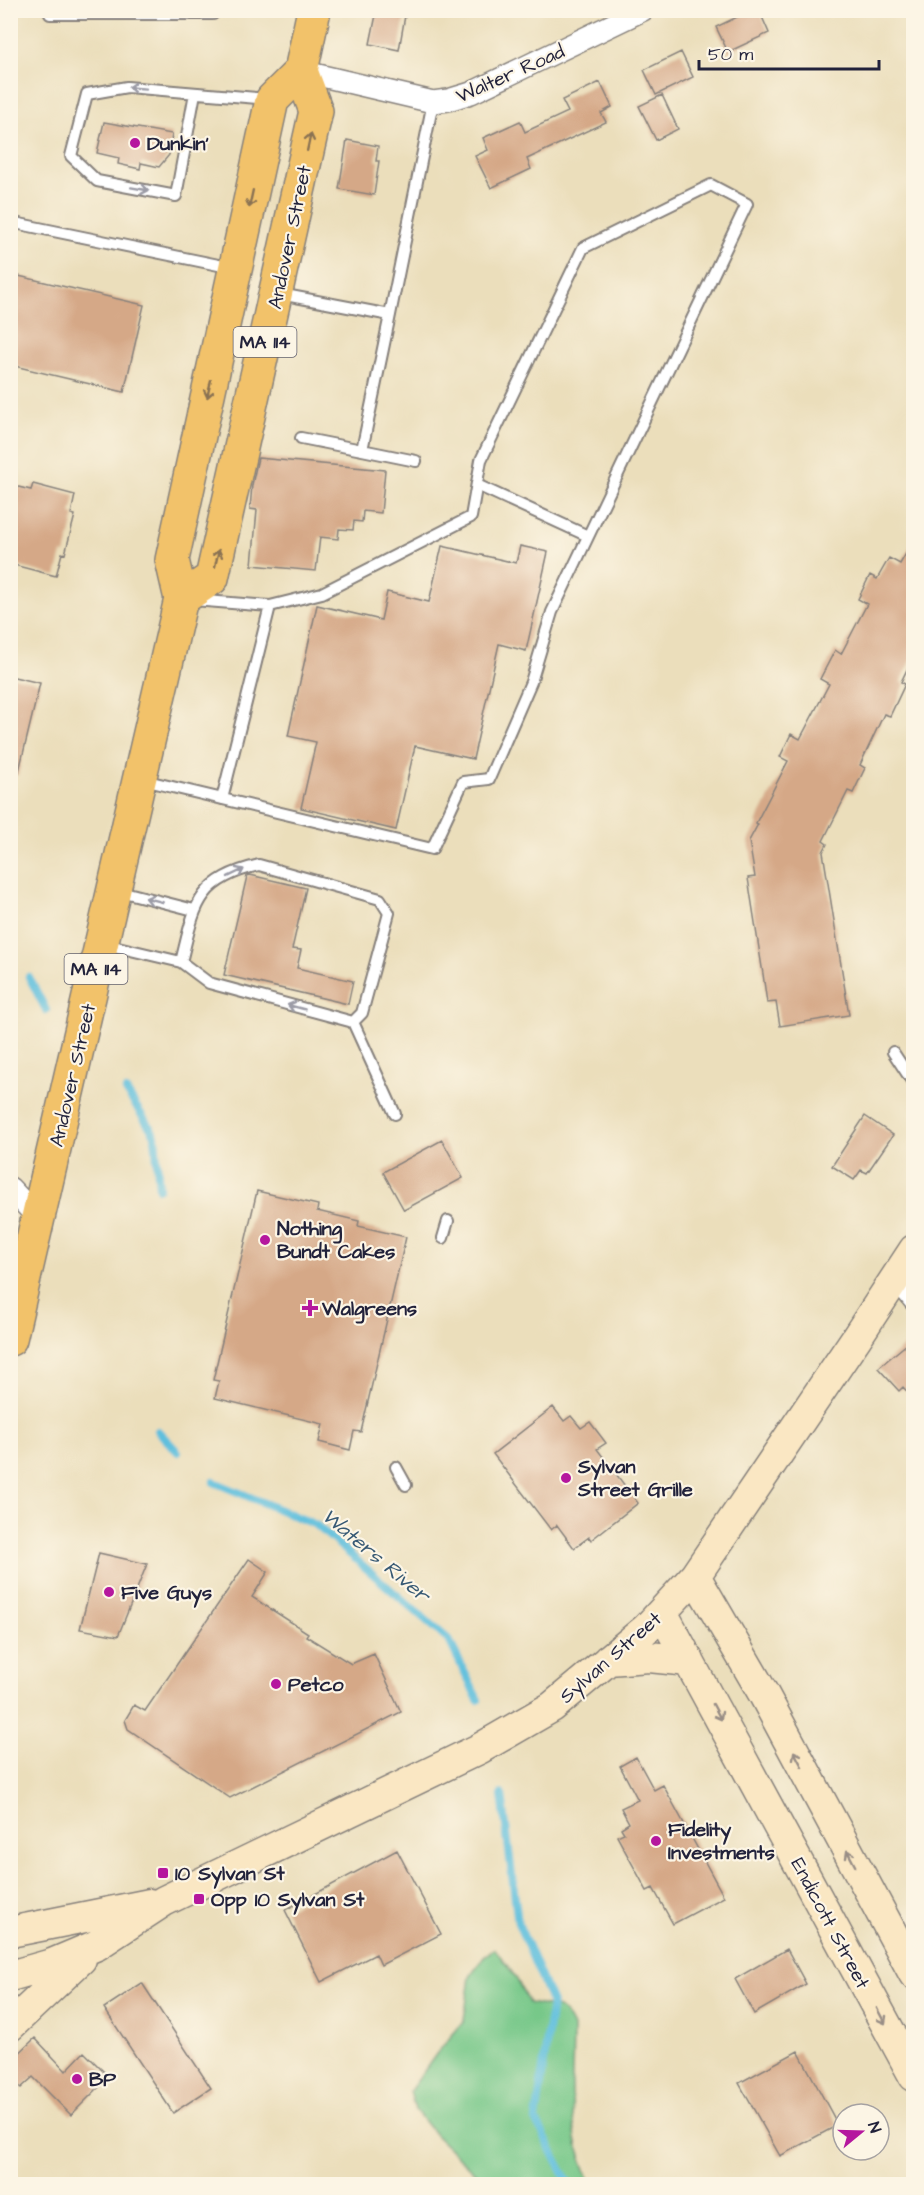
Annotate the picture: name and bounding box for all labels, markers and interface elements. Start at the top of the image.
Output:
scale bar [699,33,879,71]
street label: Walter Road [452,38,569,110]
text: 50 m [708,42,753,67]
one-way arrow [127,82,147,93]
place label: Dunkin' [147,130,209,158]
one-way arrow [304,133,316,152]
marker: Dunkin' [128,136,142,150]
street label: Andover Street [261,163,319,312]
one-way arrow [130,184,150,195]
one-way arrow [244,189,256,208]
road number: MA 114 [234,327,296,357]
one-way arrow [203,380,215,399]
one-way arrow [211,549,223,568]
one-way arrow [227,867,245,879]
one-way arrow [145,894,164,905]
road number: MA 114 [64,954,128,984]
one-way arrow [287,1000,306,1012]
street label: Andover Street [43,1001,103,1150]
place label: Nothing Bundt Cakes [277,1215,395,1266]
marker: Nothing Bundt Cakes [258,1233,272,1247]
place label: Walgreens [321,1295,417,1324]
marker: Walgreens [303,1301,317,1315]
place label: Sylvan Street Grille [577,1453,693,1504]
marker: Sylvan Street Grille [559,1471,573,1485]
water label: Waters River [315,1502,438,1611]
place label: Five Guys [121,1579,212,1608]
marker: Five Guys [102,1585,116,1599]
street label: Sylvan Street [553,1605,669,1711]
place label: Petco [288,1671,344,1699]
marker: Petco [269,1677,283,1691]
one-way arrow [711,1703,723,1720]
one-way arrow [792,1751,804,1768]
place label: Fidelity Investments [668,1816,775,1867]
marker: Fidelity Investments [649,1834,663,1848]
one-way arrow [845,1850,857,1867]
street label: Endicott Street [784,1853,876,1994]
place label: 10 Sylvan St [175,1860,286,1889]
marker: 10 Sylvan St [156,1866,170,1880]
place label: Opp 10 Sylvan St [211,1886,365,1915]
marker: Opp 10 Sylvan St [192,1892,206,1906]
one-way arrow [875,2007,887,2024]
place label: BP [89,2066,116,2094]
marker: BP [70,2072,84,2086]
north arrow [831,2102,891,2162]
text: N [862,2119,886,2136]

